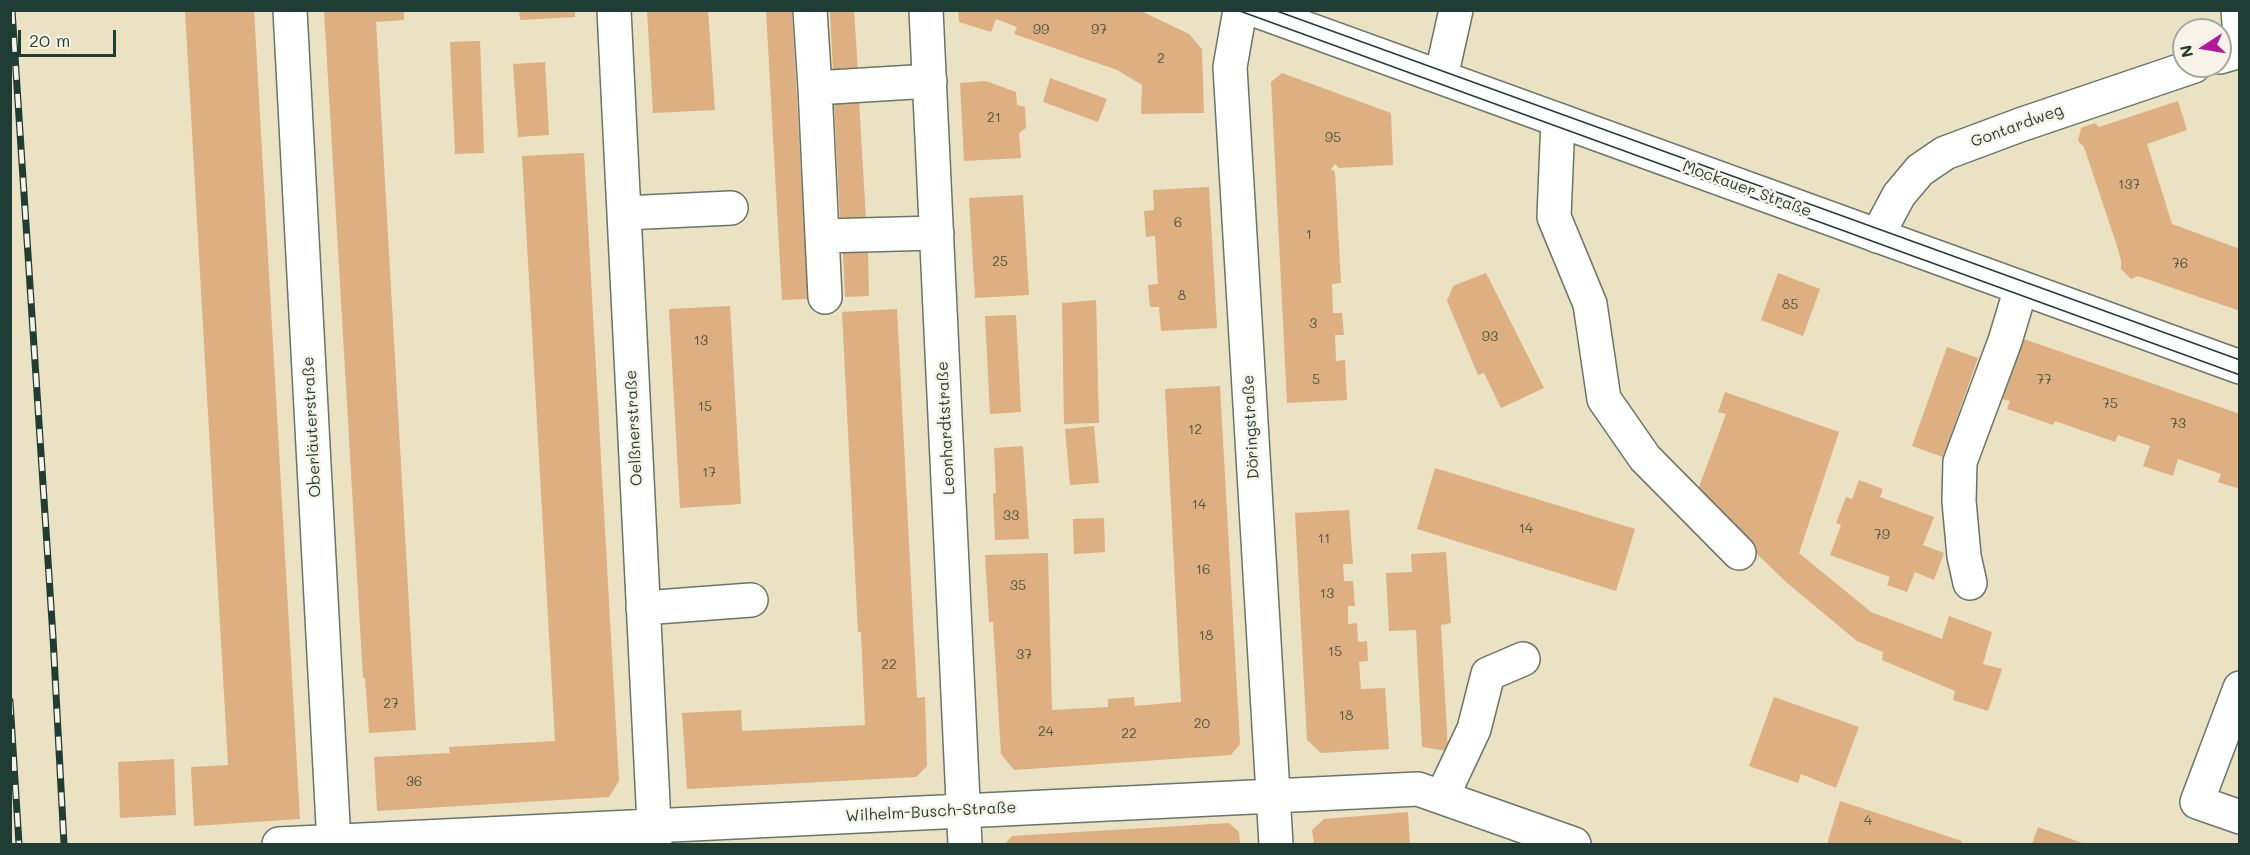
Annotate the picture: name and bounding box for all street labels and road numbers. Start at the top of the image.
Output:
street label: Gontardweg [1968,100,2066,152]
street label: Mockauer Straße [1680,157,1814,221]
street label: Oberläuterstraße [299,356,325,498]
street label: Leonhardtstraße [933,361,959,495]
street label: Oelßnerstraße [621,369,647,487]
street label: Döringstraße [1239,374,1263,480]
street label: Wilhelm-Busch-Straße [845,798,1017,826]

